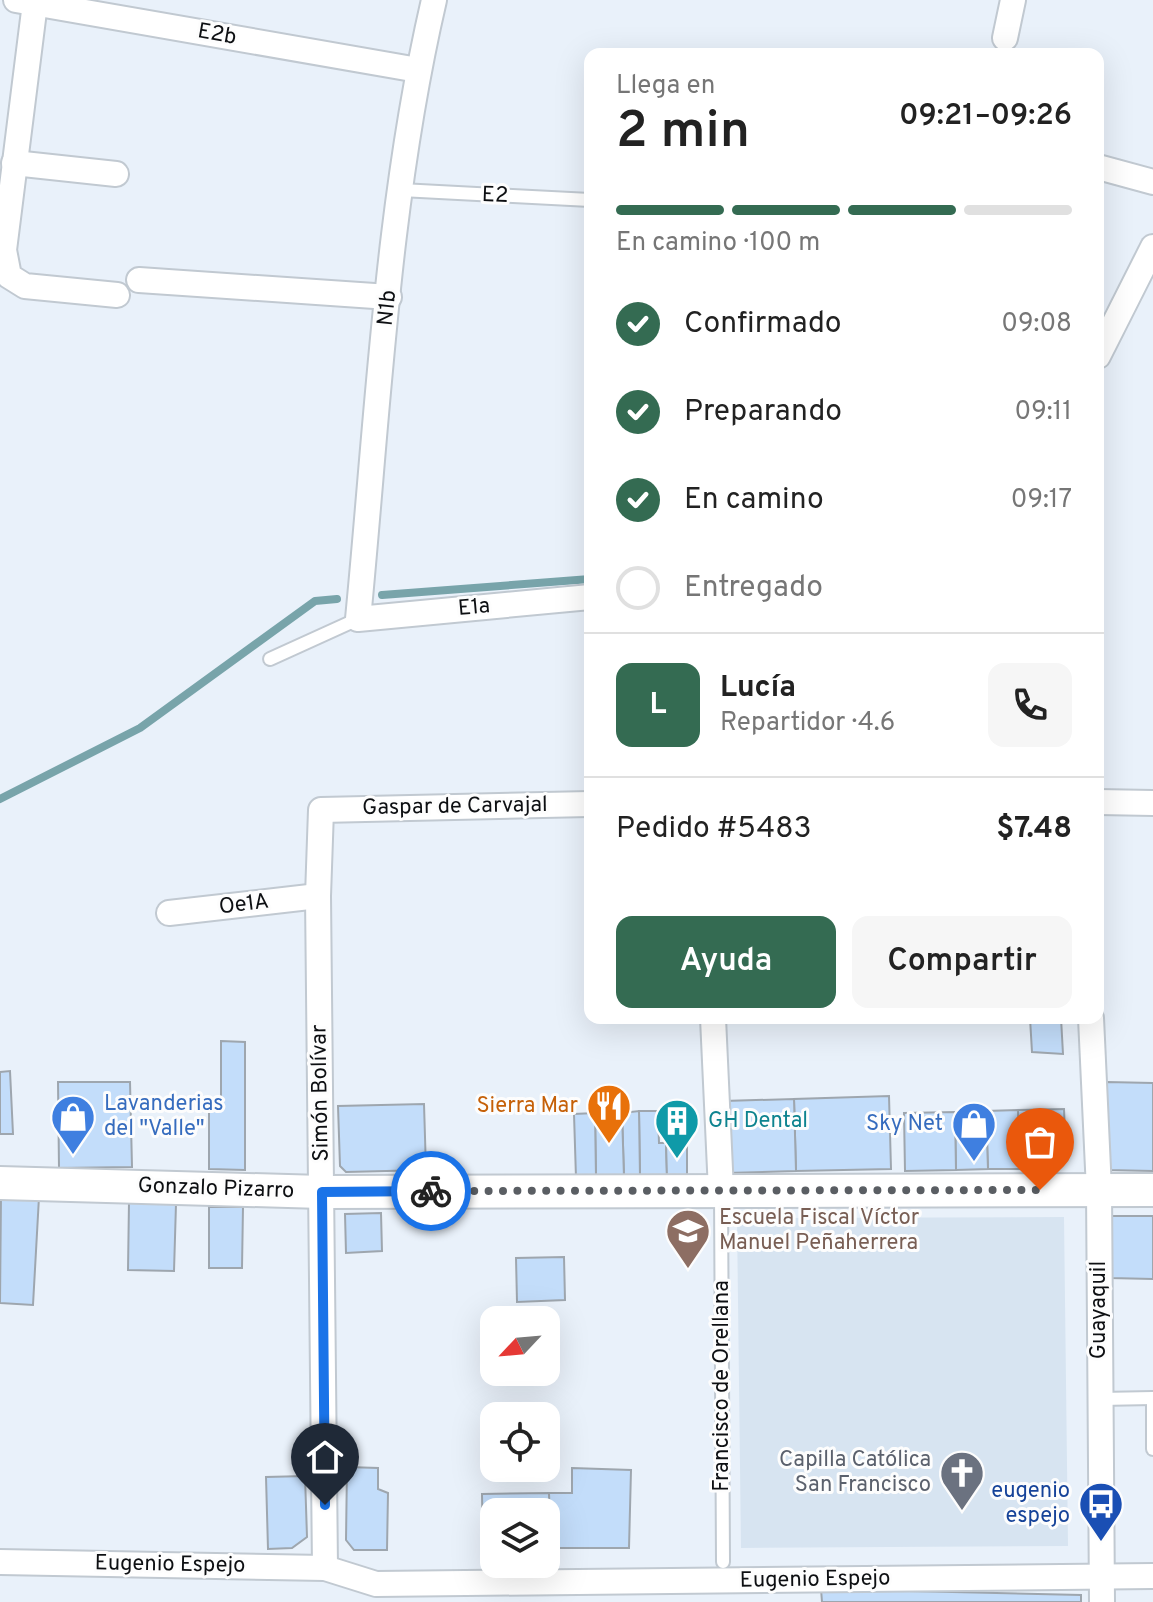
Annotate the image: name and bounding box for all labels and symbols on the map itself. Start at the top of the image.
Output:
street label: E2b [195,18,239,52]
street label: E2 [481,182,509,210]
street label: N1b [373,289,403,327]
street label: E1a [457,593,491,623]
street label: Gaspar de Carvajal [362,792,548,822]
street label: Oe1A [217,889,271,921]
street label: Simón Bolívar [306,1024,336,1162]
restaurant icon: Sierra Mar [585,1082,633,1145]
place label: Lavanderias del "Valle" [104,1091,224,1143]
shop icon: Lavanderias del "Valle" [49,1093,97,1156]
place label: Sierra Mar [476,1093,578,1120]
building icon: GH Dental [653,1097,701,1160]
shop icon: Sky Net [950,1100,998,1163]
place label: GH Dental [708,1108,808,1135]
pin [1006,1108,1074,1190]
place label: Sky Net [866,1111,943,1138]
courier [391,1151,471,1231]
street label: Gonzalo Pizarro [137,1173,295,1205]
place label: Escuela Fiscal Víctor Manuel Peñaherrera [719,1205,920,1257]
school or university icon: Escuela Fiscal Víctor Manuel Peñaherrera [664,1207,712,1270]
street label: Guayaquil [1086,1261,1113,1359]
street label: Francisco de Orellana [709,1280,736,1492]
north arrow [480,1306,560,1386]
pin [291,1423,359,1505]
place label: Capilla Católica San Francisco [779,1447,931,1499]
church icon: Capilla Católica San Francisco [938,1449,986,1512]
place label: eugenio espejo [991,1478,1070,1530]
bus stop icon: eugenio espejo [1077,1480,1125,1543]
street label: Eugenio Espejo [94,1550,246,1580]
street label: Eugenio Espejo [739,1565,891,1595]

